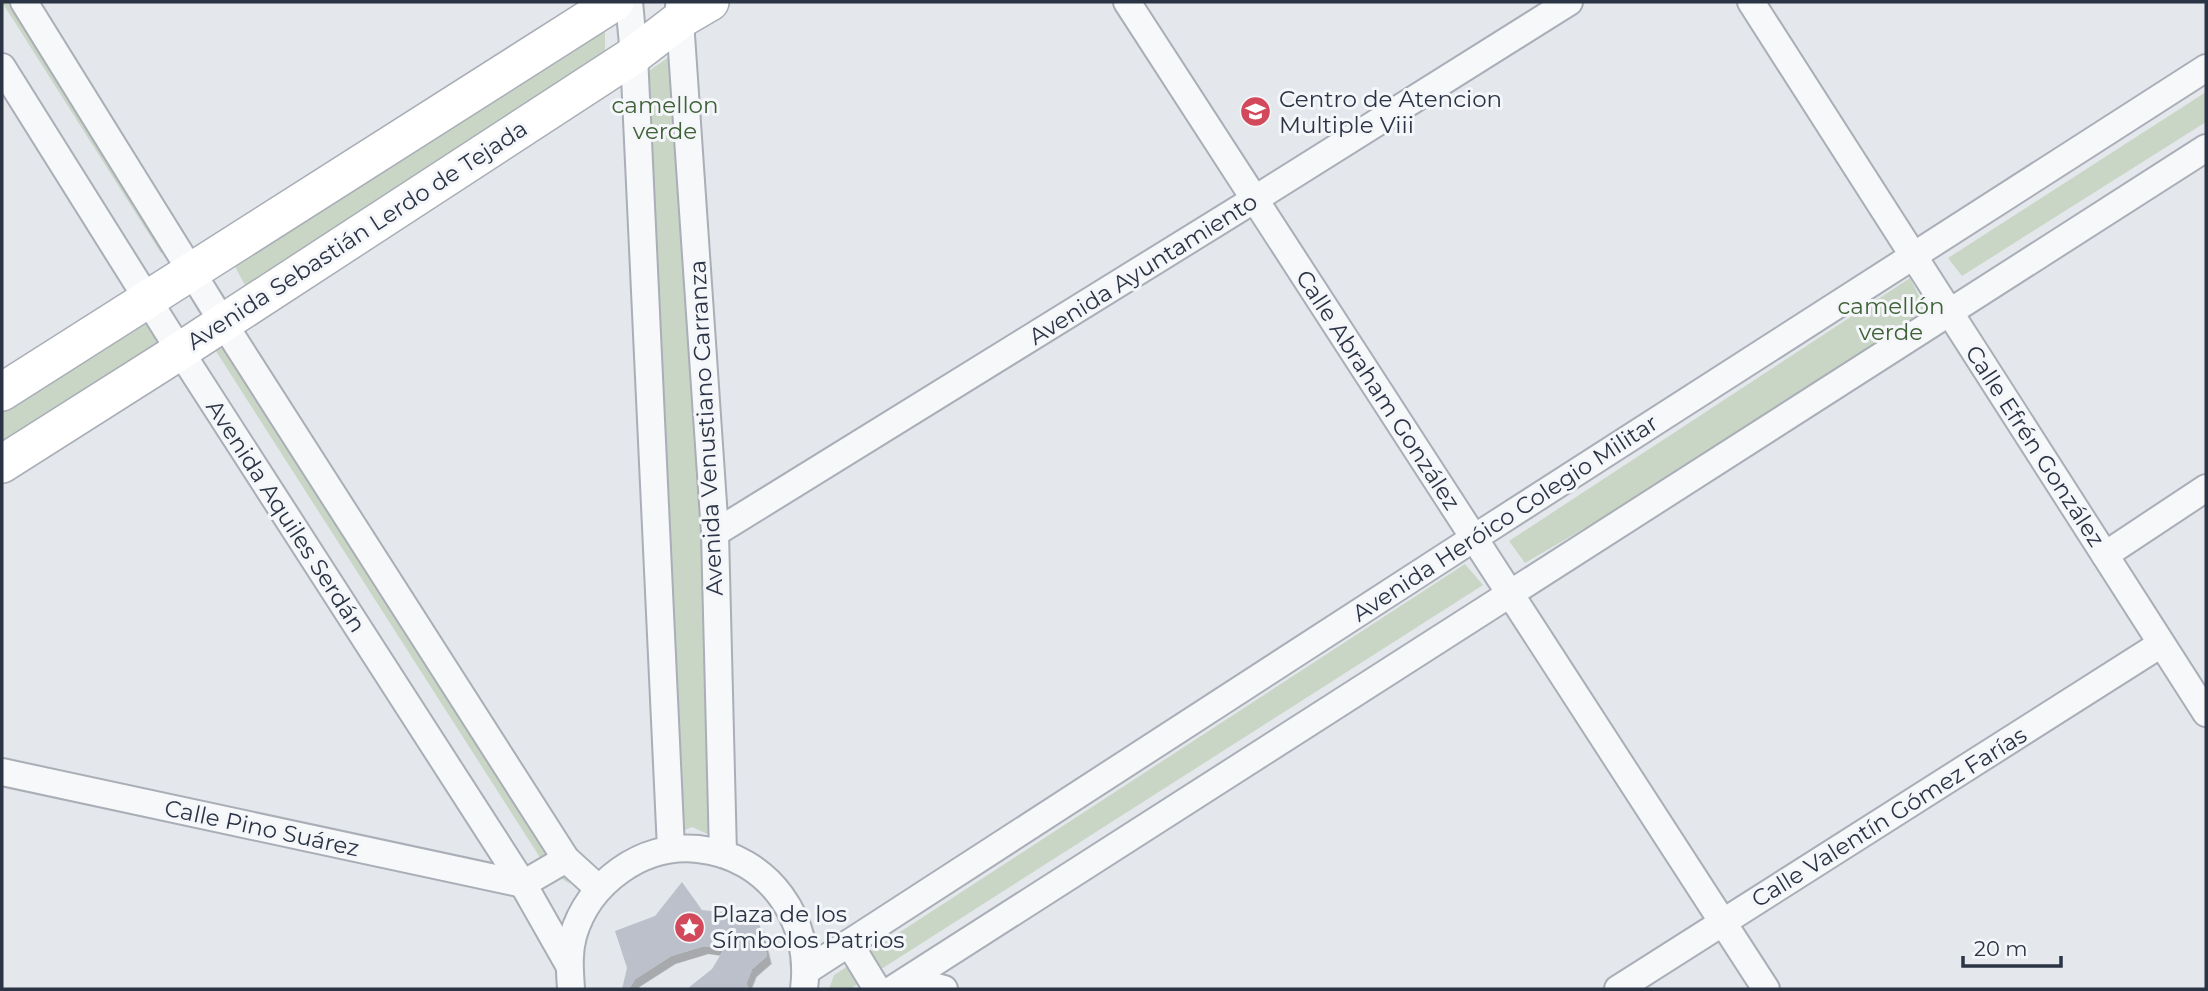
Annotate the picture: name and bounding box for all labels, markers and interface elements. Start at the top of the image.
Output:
place label: Centro de Atencion Multiple Viii [1279,85,1502,139]
park label: camellon verde [611,91,719,145]
school or university icon: Centro de Atencion Multiple Viii [1239,95,1273,129]
street label: Avenida Sebastián Lerdo de Tejada [182,114,532,356]
street label: Avenida Ayuntamiento [1024,187,1262,351]
street label: Avenida Venustiano Carranza [683,259,729,597]
street label: Calle Abraham González [1290,265,1466,515]
park label: camellón verde [1837,292,1945,346]
street label: Calle Efrén González [1959,340,2111,552]
street label: Avenida Aquiles Serdán [200,395,372,637]
street label: Avenida Heróico Colegio Militar [1347,409,1663,627]
street label: Calle Valentín Gómez Farías [1746,721,2032,913]
street label: Calle Pino Suárez [162,794,362,862]
place label: Plaza de los Símbolos Patrios [712,900,905,954]
place icon: Plaza de los Símbolos Patrios [672,910,706,944]
scale bar [1963,925,2061,969]
text: 20 m [1974,936,2028,961]

